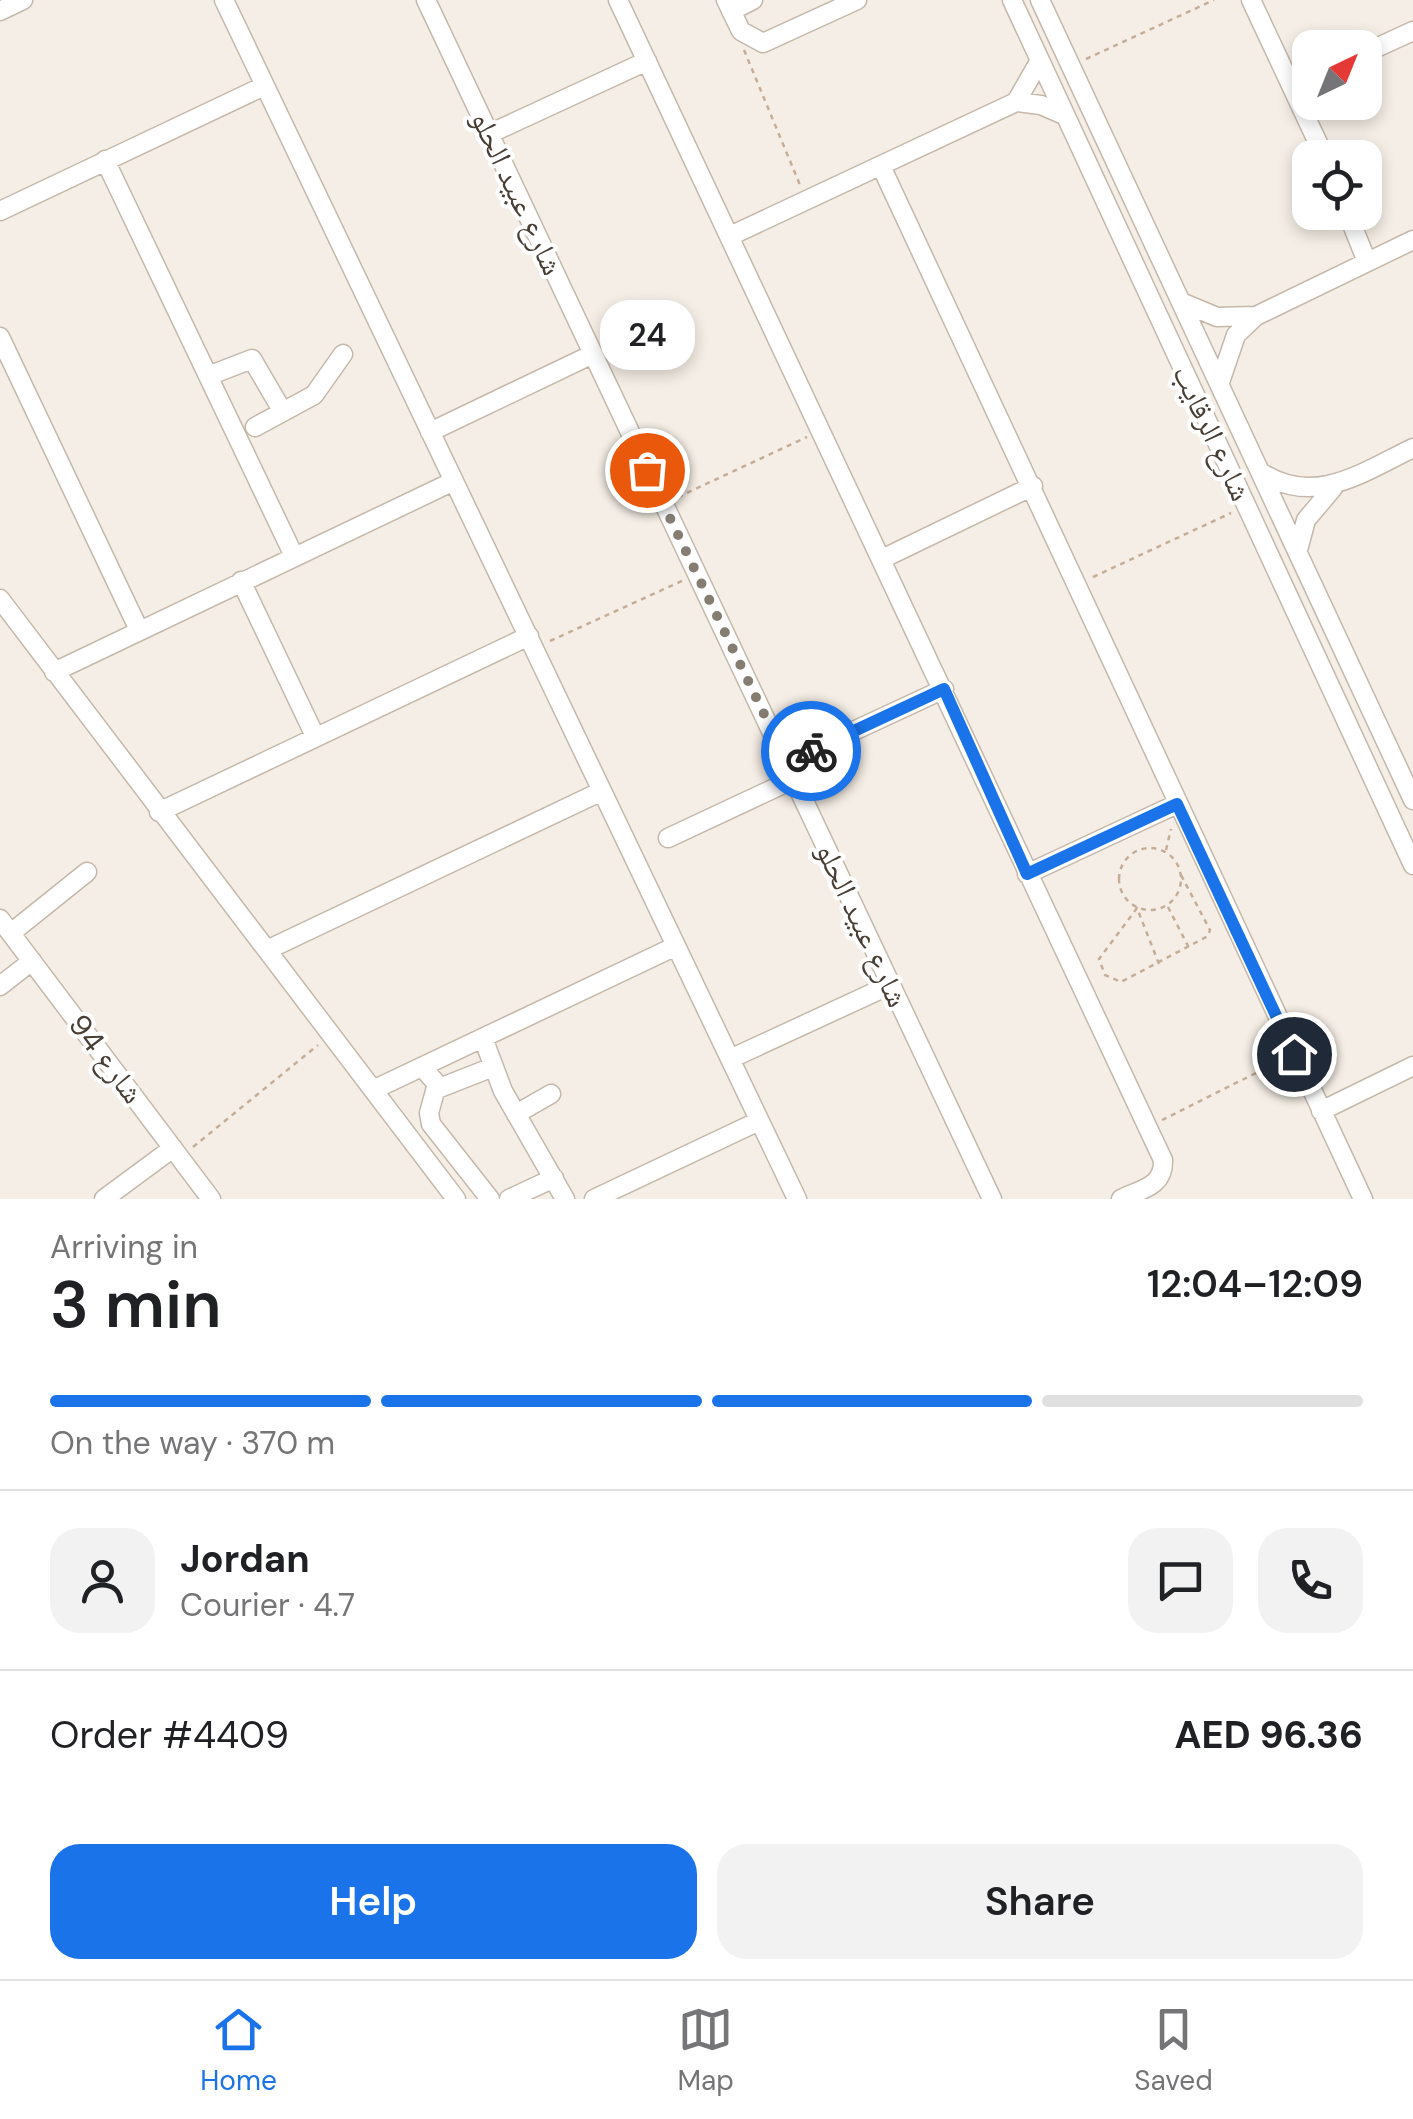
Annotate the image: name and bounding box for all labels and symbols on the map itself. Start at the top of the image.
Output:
north arrow [1292,30,1382,120]
street label: شارع عبيد الحلو [462,104,572,281]
callout: 24 [600,300,694,370]
street label: شارع الرقايب [1164,359,1261,507]
pin [605,428,690,513]
courier [761,701,861,801]
street label: شارع عبيد الحلو [807,836,917,1013]
street label: شارع 94 [60,1006,153,1111]
pin [1252,1012,1337,1097]

